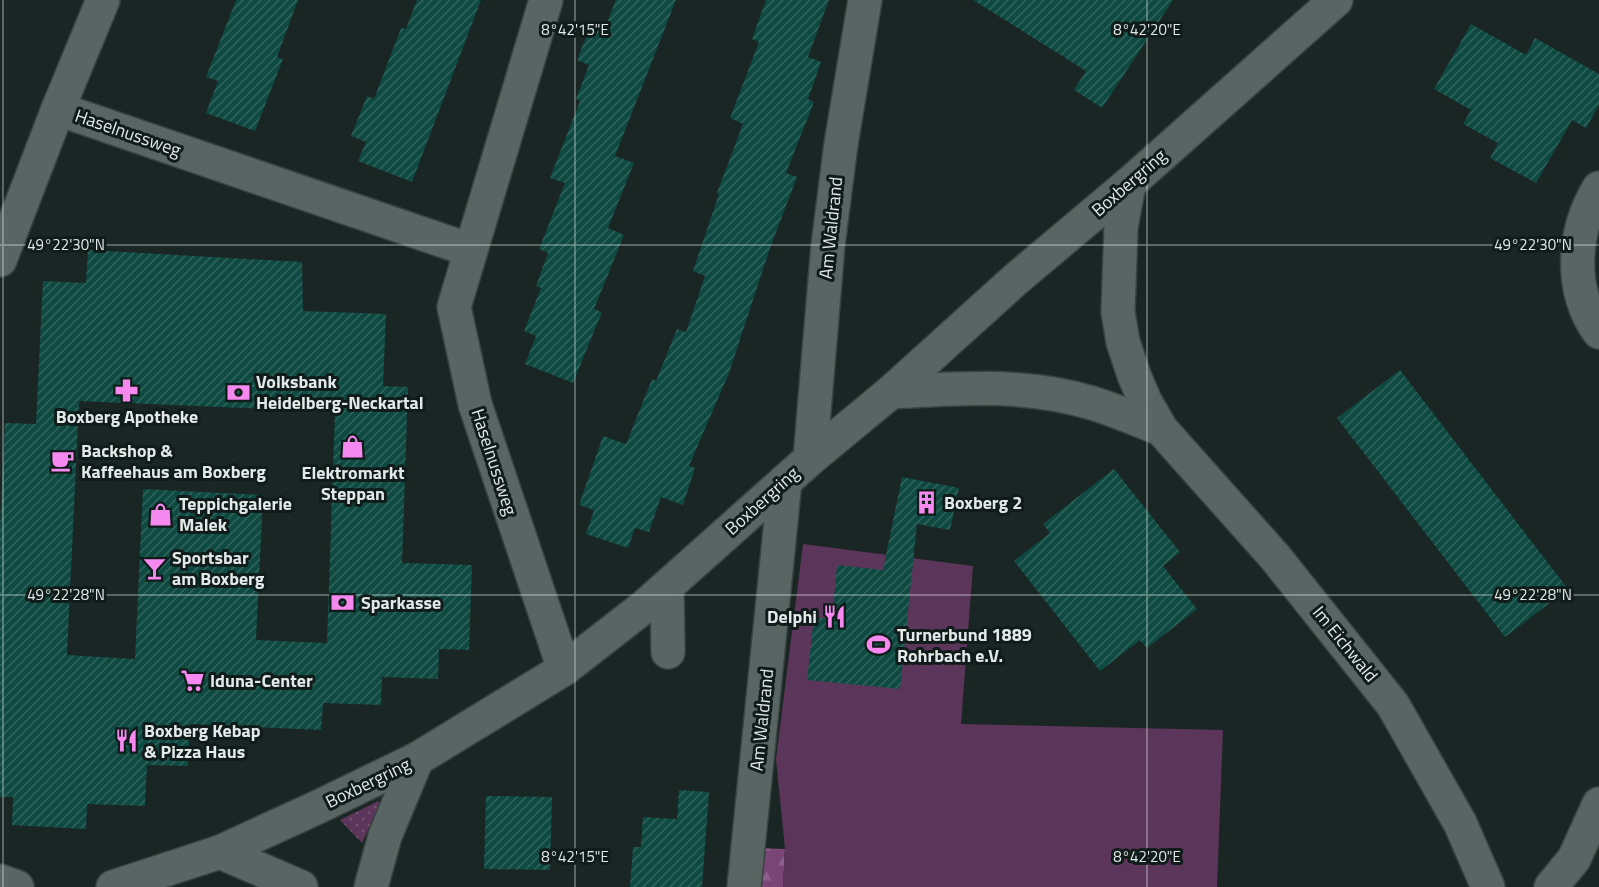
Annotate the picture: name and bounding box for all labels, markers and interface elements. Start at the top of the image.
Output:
text: 8°42'15"E [541,18,609,41]
text: 8°42'20"E [1113,18,1181,41]
street label: Haselnussweg [71,102,185,163]
street label: Boxbergring [1085,142,1172,223]
street label: Am Waldrand [812,176,849,280]
text: 49°22'30"N [27,233,105,256]
text: 49°22'30"N [1494,233,1572,256]
place label: Volksbank Heidelberg-Neckartal [256,368,424,416]
pharmacy icon: Boxberg Apotheke [114,378,140,404]
bank icon: Volksbank Heidelberg-Neckartal [225,379,251,405]
place label: Boxberg Apotheke [56,403,198,430]
street label: Haselnussweg [465,405,524,519]
shop icon: Elektromarkt Steppan [340,434,366,460]
place label: Backshop & Kaffeehaus am Boxberg [81,437,266,485]
cafe icon: Backshop & Kaffeehaus am Boxberg [50,448,76,474]
place label: Elektromarkt Steppan [302,459,405,507]
street label: Boxbergring [719,460,805,541]
place label: Boxberg 2 [944,489,1022,516]
place label: Teppichgalerie Malek [179,490,292,538]
building icon: Boxberg 2 [913,490,939,516]
shop icon: Teppichgalerie Malek [148,501,174,527]
place label: Sportsbar am Boxberg [172,544,265,592]
bar icon: Sportsbar am Boxberg [141,555,167,581]
text: 49°22'28"N [27,583,105,606]
text: 49°22'28"N [1494,583,1572,606]
place label: Sparkasse [361,589,441,616]
bank icon: Sparkasse [330,590,356,616]
street label: Im Eichwald [1306,600,1385,688]
place label: Delphi [767,603,817,630]
restaurant icon: Delphi [822,604,848,630]
place label: Turnerbund 1889 Rohrbach e.V. [897,621,1032,669]
sports icon: Turnerbund 1889 Rohrbach e.V. [866,632,892,658]
place label: Iduna-Center [210,667,313,694]
supermarket icon: Iduna-Center [179,668,205,694]
street label: Am Waldrand [743,668,780,772]
place label: Boxberg Kebap & Pizza Haus [144,717,261,765]
restaurant icon: Boxberg Kebap & Pizza Haus [113,728,139,754]
street label: Boxbergring [321,750,415,815]
text: 8°42'15"E [541,845,609,868]
text: 8°42'20"E [1113,845,1181,868]

